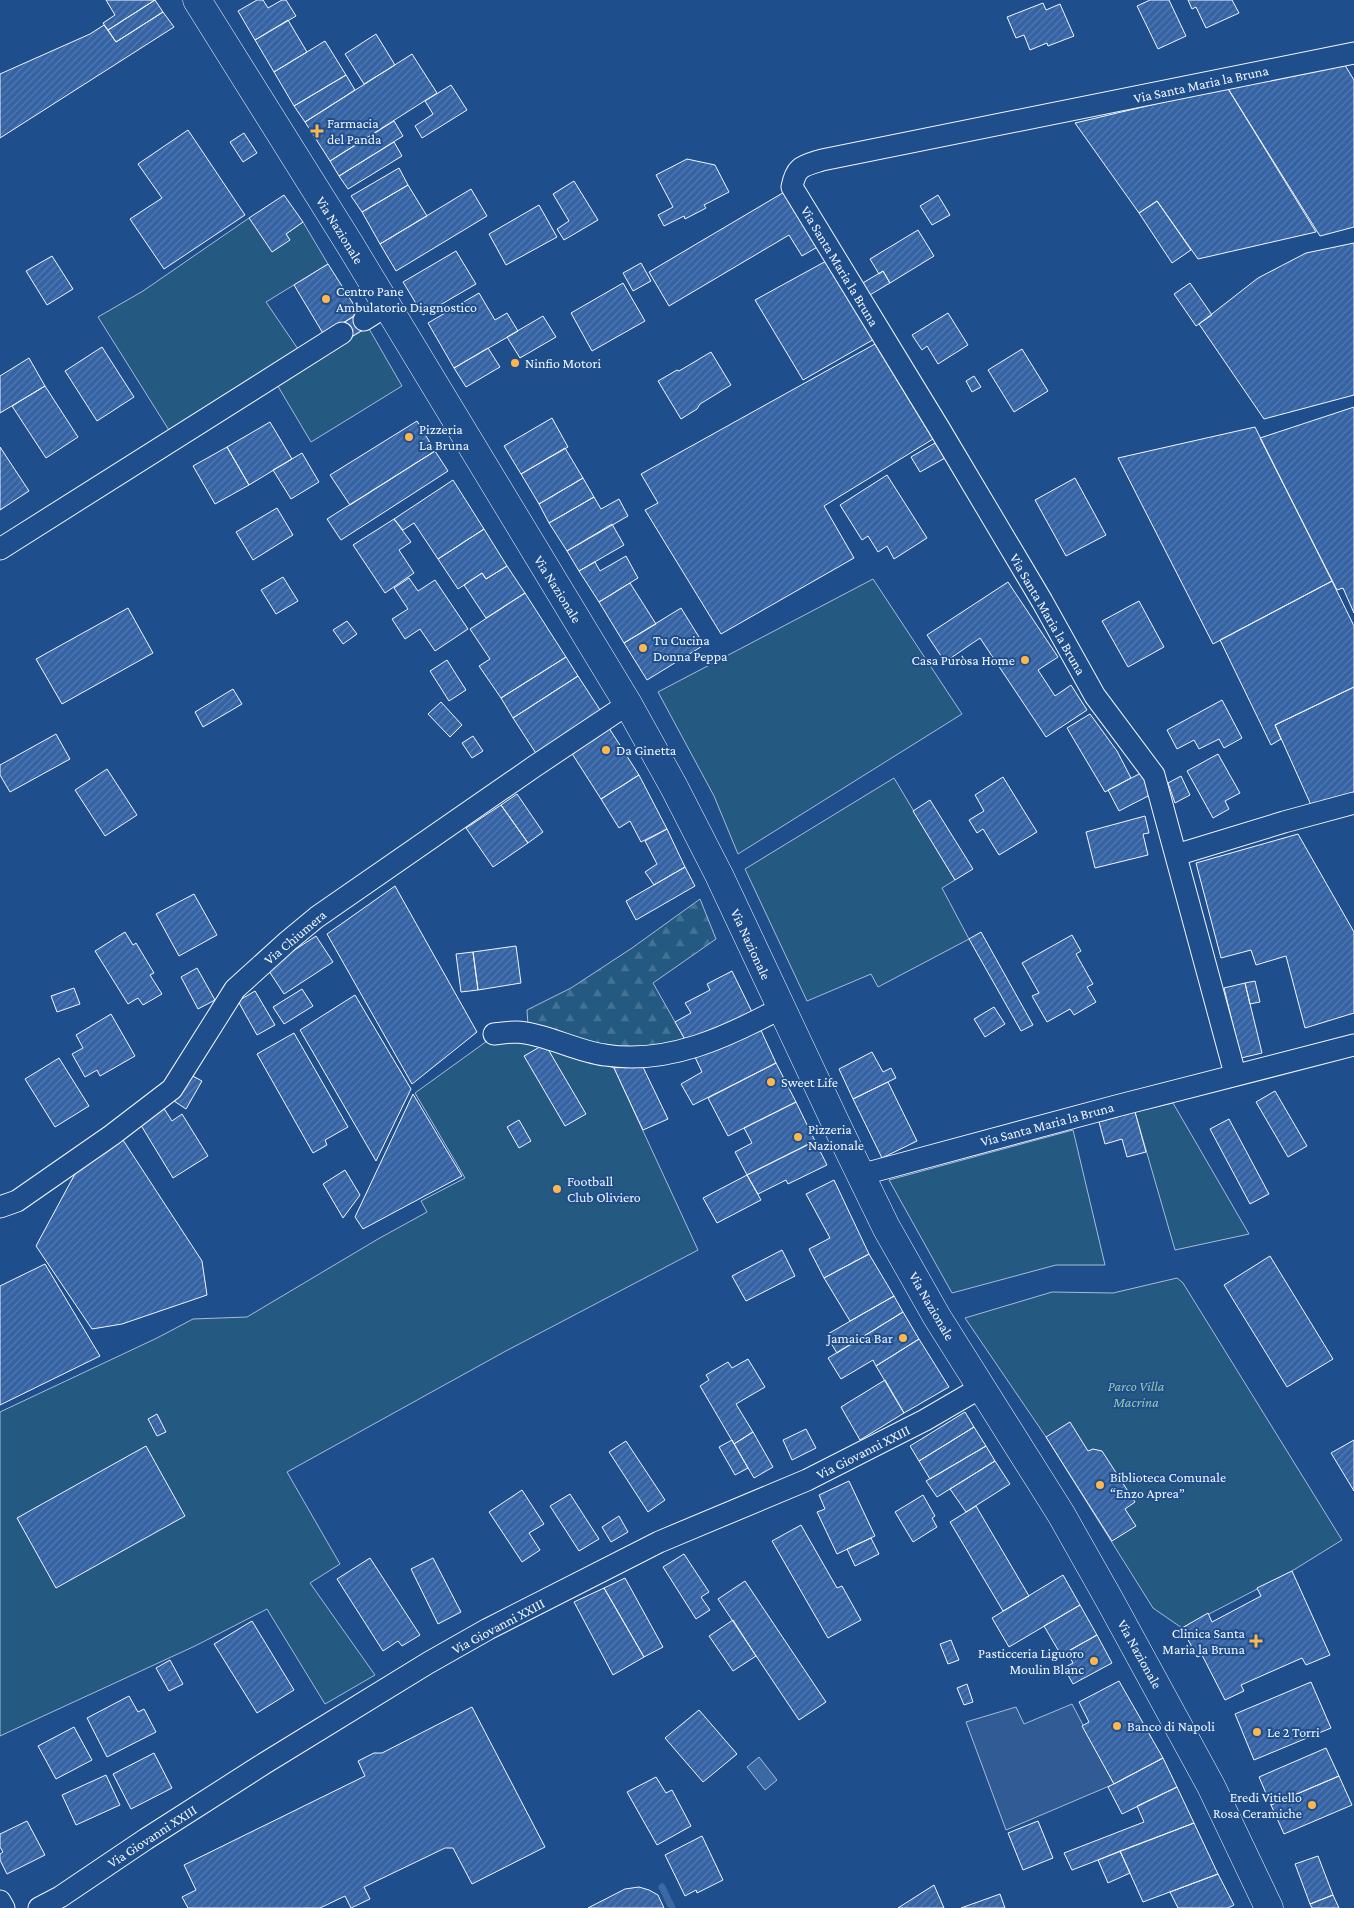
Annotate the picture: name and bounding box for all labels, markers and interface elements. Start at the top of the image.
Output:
street label: Via Santa Maria la Bruna [1132,62,1270,106]
place label: Farmacia del Panda [327,115,382,147]
marker: Farmacia del Panda [311,125,323,137]
street label: Via Nazionale [313,193,367,267]
street label: Via Santa Maria la Bruna [798,203,883,329]
place label: Centro Pane Ambulatorio Diagnostico [336,283,477,315]
marker: Centro Pane Ambulatorio Diagnostico [320,293,332,305]
place label: Ninfio Motori [525,355,601,371]
marker: Ninfio Motori [509,357,521,369]
place label: Pizzeria La Bruna [419,421,470,453]
marker: Pizzeria La Bruna [403,431,415,443]
street label: Via Santa Maria la Bruna [1007,550,1090,678]
street label: Via Nazionale [531,552,585,626]
place label: Tu Cucina Donna Peppa [653,632,728,664]
marker: Tu Cucina Donna Peppa [637,642,649,654]
place label: Casa Puròsa Home [912,652,1015,668]
marker: Casa Puròsa Home [1019,654,1031,666]
place label: Da Ginetta [616,742,677,758]
marker: Da Ginetta [600,744,612,756]
street label: Via Chiumera [261,906,330,968]
street label: Via Nazionale [728,906,774,982]
place label: Sweet Life [781,1074,838,1090]
marker: Sweet Life [765,1076,777,1088]
street label: Via Santa Maria la Bruna [979,1098,1116,1150]
place label: Pizzeria Nazionale [808,1121,864,1153]
marker: Pizzeria Nazionale [792,1131,804,1143]
place label: Football Club Oliviero [567,1173,641,1205]
marker: Football Club Oliviero [551,1183,563,1195]
street label: Via Nazionale [906,1269,958,1343]
place label: Jamaica Bar [825,1330,893,1346]
marker: Jamaica Bar [897,1332,909,1344]
park label: Parco Villa Macrina [1108,1378,1165,1410]
street label: Via Giovanni XXIII [814,1422,912,1482]
place label: Biblioteca Comunale “Enzo Aprea” [1110,1469,1226,1501]
marker: Biblioteca Comunale “Enzo Aprea” [1094,1479,1106,1491]
street label: Via Giovanni XXIII [449,1595,547,1657]
street label: Via Nazionale [1114,1617,1166,1691]
place label: Clinica Santa Maria la Bruna [1162,1625,1246,1657]
marker: Clinica Santa Maria la Bruna [1249,1634,1263,1648]
place label: Pasticceria Liguoro Moulin Blanc [978,1645,1084,1677]
marker: Pasticceria Liguoro Moulin Blanc [1088,1655,1100,1667]
place label: Banco di Napoli [1127,1718,1215,1734]
marker: Banco di Napoli [1111,1720,1123,1732]
place label: Le 2 Torri [1267,1724,1320,1740]
marker: Le 2 Torri [1251,1726,1263,1738]
place label: Eredi Vitiello Rosa Ceramiche [1213,1789,1302,1821]
marker: Eredi Vitiello Rosa Ceramiche [1306,1799,1318,1811]
street label: Via Giovanni XXIII [105,1801,199,1871]

